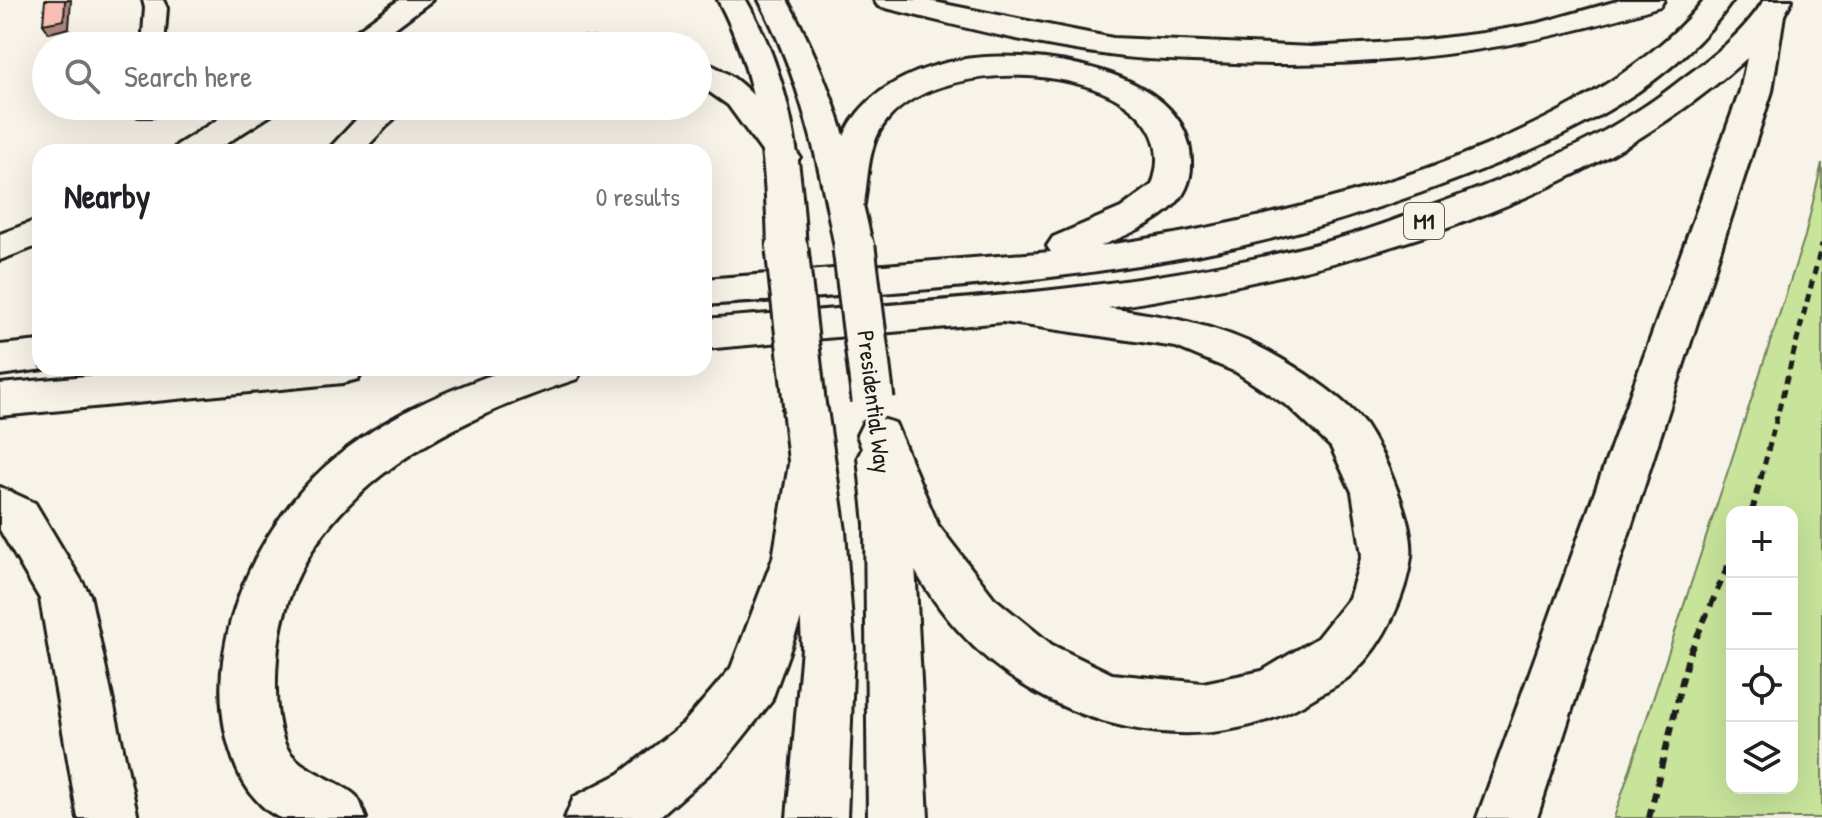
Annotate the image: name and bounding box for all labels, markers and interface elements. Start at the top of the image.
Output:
search box [32,32,712,120]
icon: search [60,54,104,98]
text: Search here [124,56,252,96]
text: Nearby [64,173,150,219]
text: 0 results [596,179,680,214]
road number: M1 [1404,203,1444,239]
street label: Presidential Way [850,328,900,475]
map controls [1726,506,1798,794]
button: + [1726,506,1798,578]
button: − [1726,578,1798,650]
button: locate [1726,650,1798,722]
button: layers [1726,722,1798,794]

